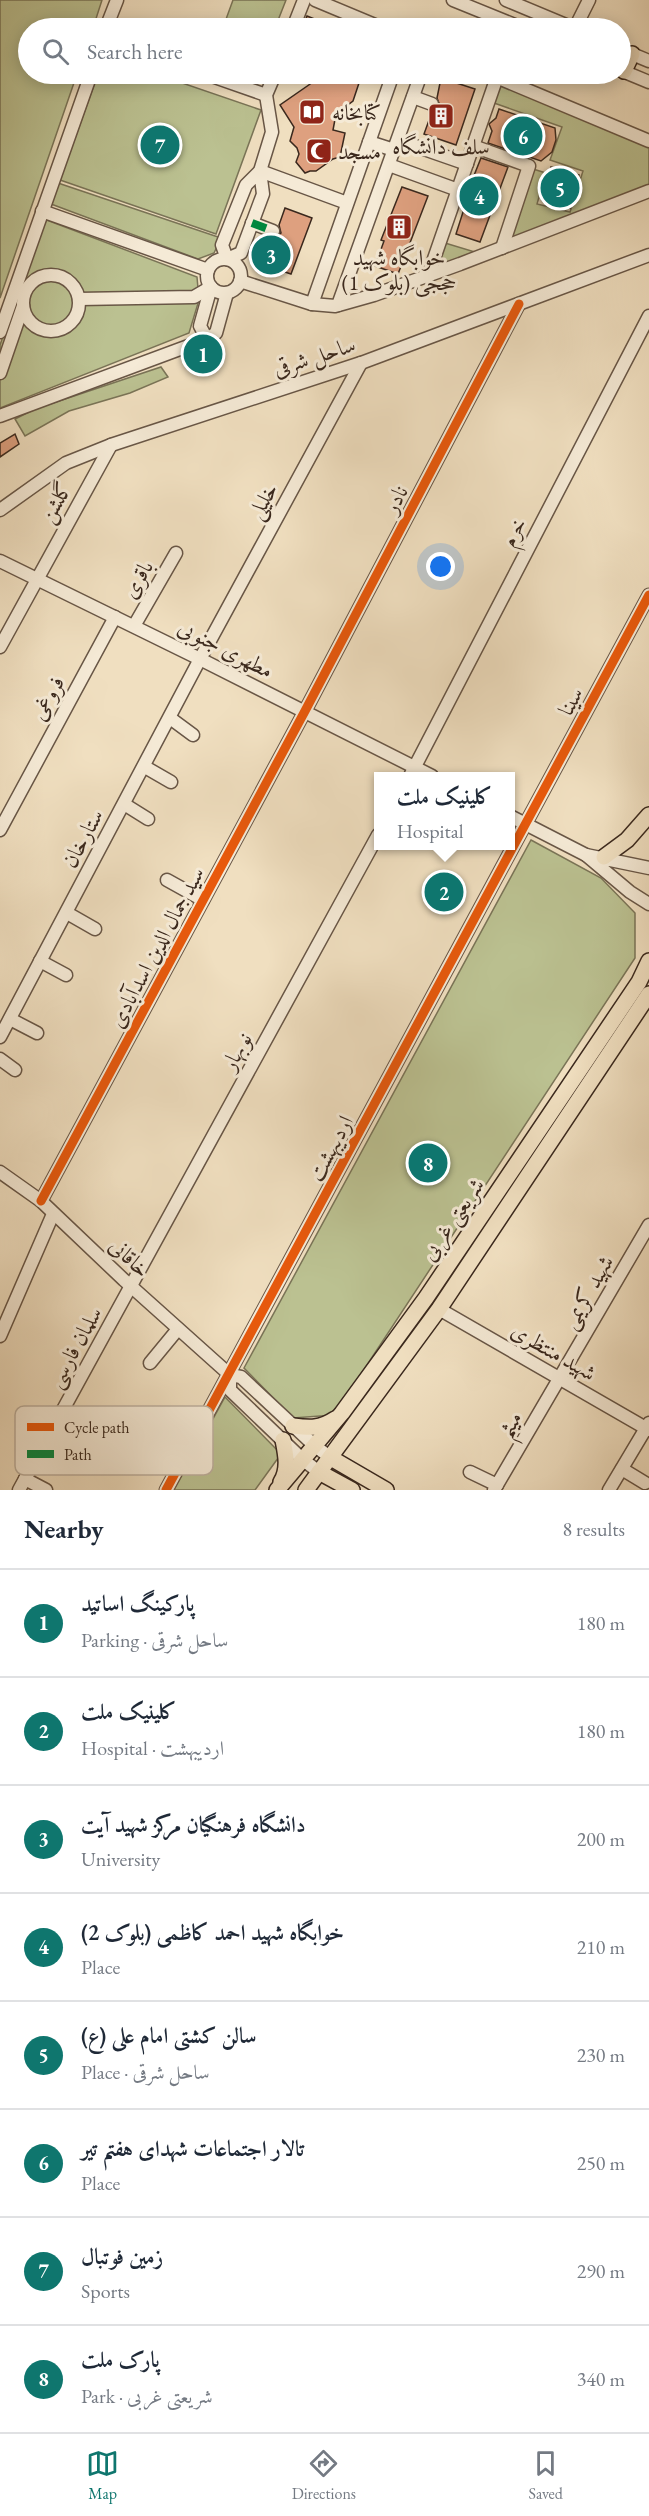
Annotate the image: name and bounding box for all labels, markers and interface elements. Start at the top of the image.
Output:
search box [18,18,631,84]
icon: search [39,35,72,68]
text: Search here [87,37,182,66]
library icon: کتابخانه [297,97,327,127]
place label: کتابخانه [332,98,381,127]
building icon: سلف دانشگاه [426,101,456,131]
pin: 6 [504,114,542,158]
pin: 7 [140,122,180,168]
place label: سلف دانشگاه [392,132,490,161]
mosque icon: مسجد [304,136,334,166]
place label: مسجد [338,137,381,166]
pin: 5 [540,166,580,210]
pin: 4 [460,174,498,218]
building icon: خوابگاه شهید حججی (بلوک 1) [384,212,414,242]
pin: 3 [252,232,290,278]
place label: خوابگاه شهید حججی (بلوک 1) [341,243,457,298]
street label: ساحل شرقی [269,330,359,384]
pin: 1 [184,332,222,376]
street label: گلشن [32,476,79,529]
street label: خلیلی [241,478,286,526]
street label: نادر [375,480,415,520]
street label: خرم [494,513,537,554]
your location [426,552,455,581]
street label: باقری [115,555,160,604]
street label: مطهری جنوبی [172,612,278,687]
street label: فروغی [24,671,71,726]
street label: سینا [551,682,590,721]
popup [374,772,515,850]
text: کلینیک ملت [397,782,492,811]
street label: ستارخان [55,804,110,873]
text: Hospital [397,818,464,844]
street label: سید جمال الدین اسدآبادی [102,862,211,1033]
pin: 2 [424,870,464,914]
street label: نوبهار [213,1027,259,1077]
street label: اردیبهشت [301,1110,360,1186]
pin: 8 [408,1140,448,1186]
street label: شریعتی غربی [414,1172,492,1267]
street label: خاقانی [103,1231,156,1284]
street label: شهید کریمی [555,1250,621,1335]
street label: سلمان فارسی [40,1301,110,1394]
street label: شهید منتظری [506,1315,602,1387]
legend [15,1406,213,1475]
street label: میثم [490,1406,535,1447]
text: Cycle path [64,1417,129,1438]
text: Path [64,1444,92,1465]
text: Nearby [24,1512,104,1546]
text: 8 results [562,1516,625,1542]
text: پارکینگ اساتید [81,1589,195,1618]
text: 1 [38,1610,49,1636]
text: 180 m [577,1610,625,1636]
text: Parking · ساحل شرقی [81,1627,228,1653]
text: کلینیک ملت [81,1697,177,1726]
text: 2 [38,1718,49,1744]
text: 180 m [577,1718,625,1744]
text: Hospital · اردیبهشت [81,1735,224,1761]
text: دانشگاه فرهنگیان مرکز شهید آیت [81,1810,306,1839]
text: 3 [38,1826,49,1852]
text: 200 m [577,1826,625,1852]
text: University [81,1846,160,1872]
text: خوابگاه شهید احمد کاظمی (بلوک 2) [81,1918,344,1947]
text: 4 [38,1934,49,1960]
text: 210 m [577,1934,625,1960]
text: Place [81,1954,120,1980]
text: سالن کشتی امام علی (ع) [81,2021,257,2050]
text: 5 [38,2042,49,2068]
text: 230 m [577,2042,625,2068]
text: Place · ساحل شرقی [81,2059,210,2085]
text: تالار اجتماعات شهدای هفتم تیر [81,2134,304,2163]
text: 6 [38,2150,49,2176]
text: 250 m [577,2150,625,2176]
text: Place [81,2170,120,2196]
text: زمین فوتبال [81,2242,163,2271]
text: 7 [38,2258,49,2284]
text: 290 m [577,2258,625,2284]
text: Sports [81,2278,130,2304]
text: پارک ملت [81,2345,160,2374]
text: 8 [38,2366,49,2392]
text: 340 m [577,2366,625,2392]
text: Park · شریعتی غربی [81,2383,213,2409]
tab: Map [86,2447,119,2504]
tab: Directions [292,2447,356,2504]
tab: Saved [528,2447,563,2504]

